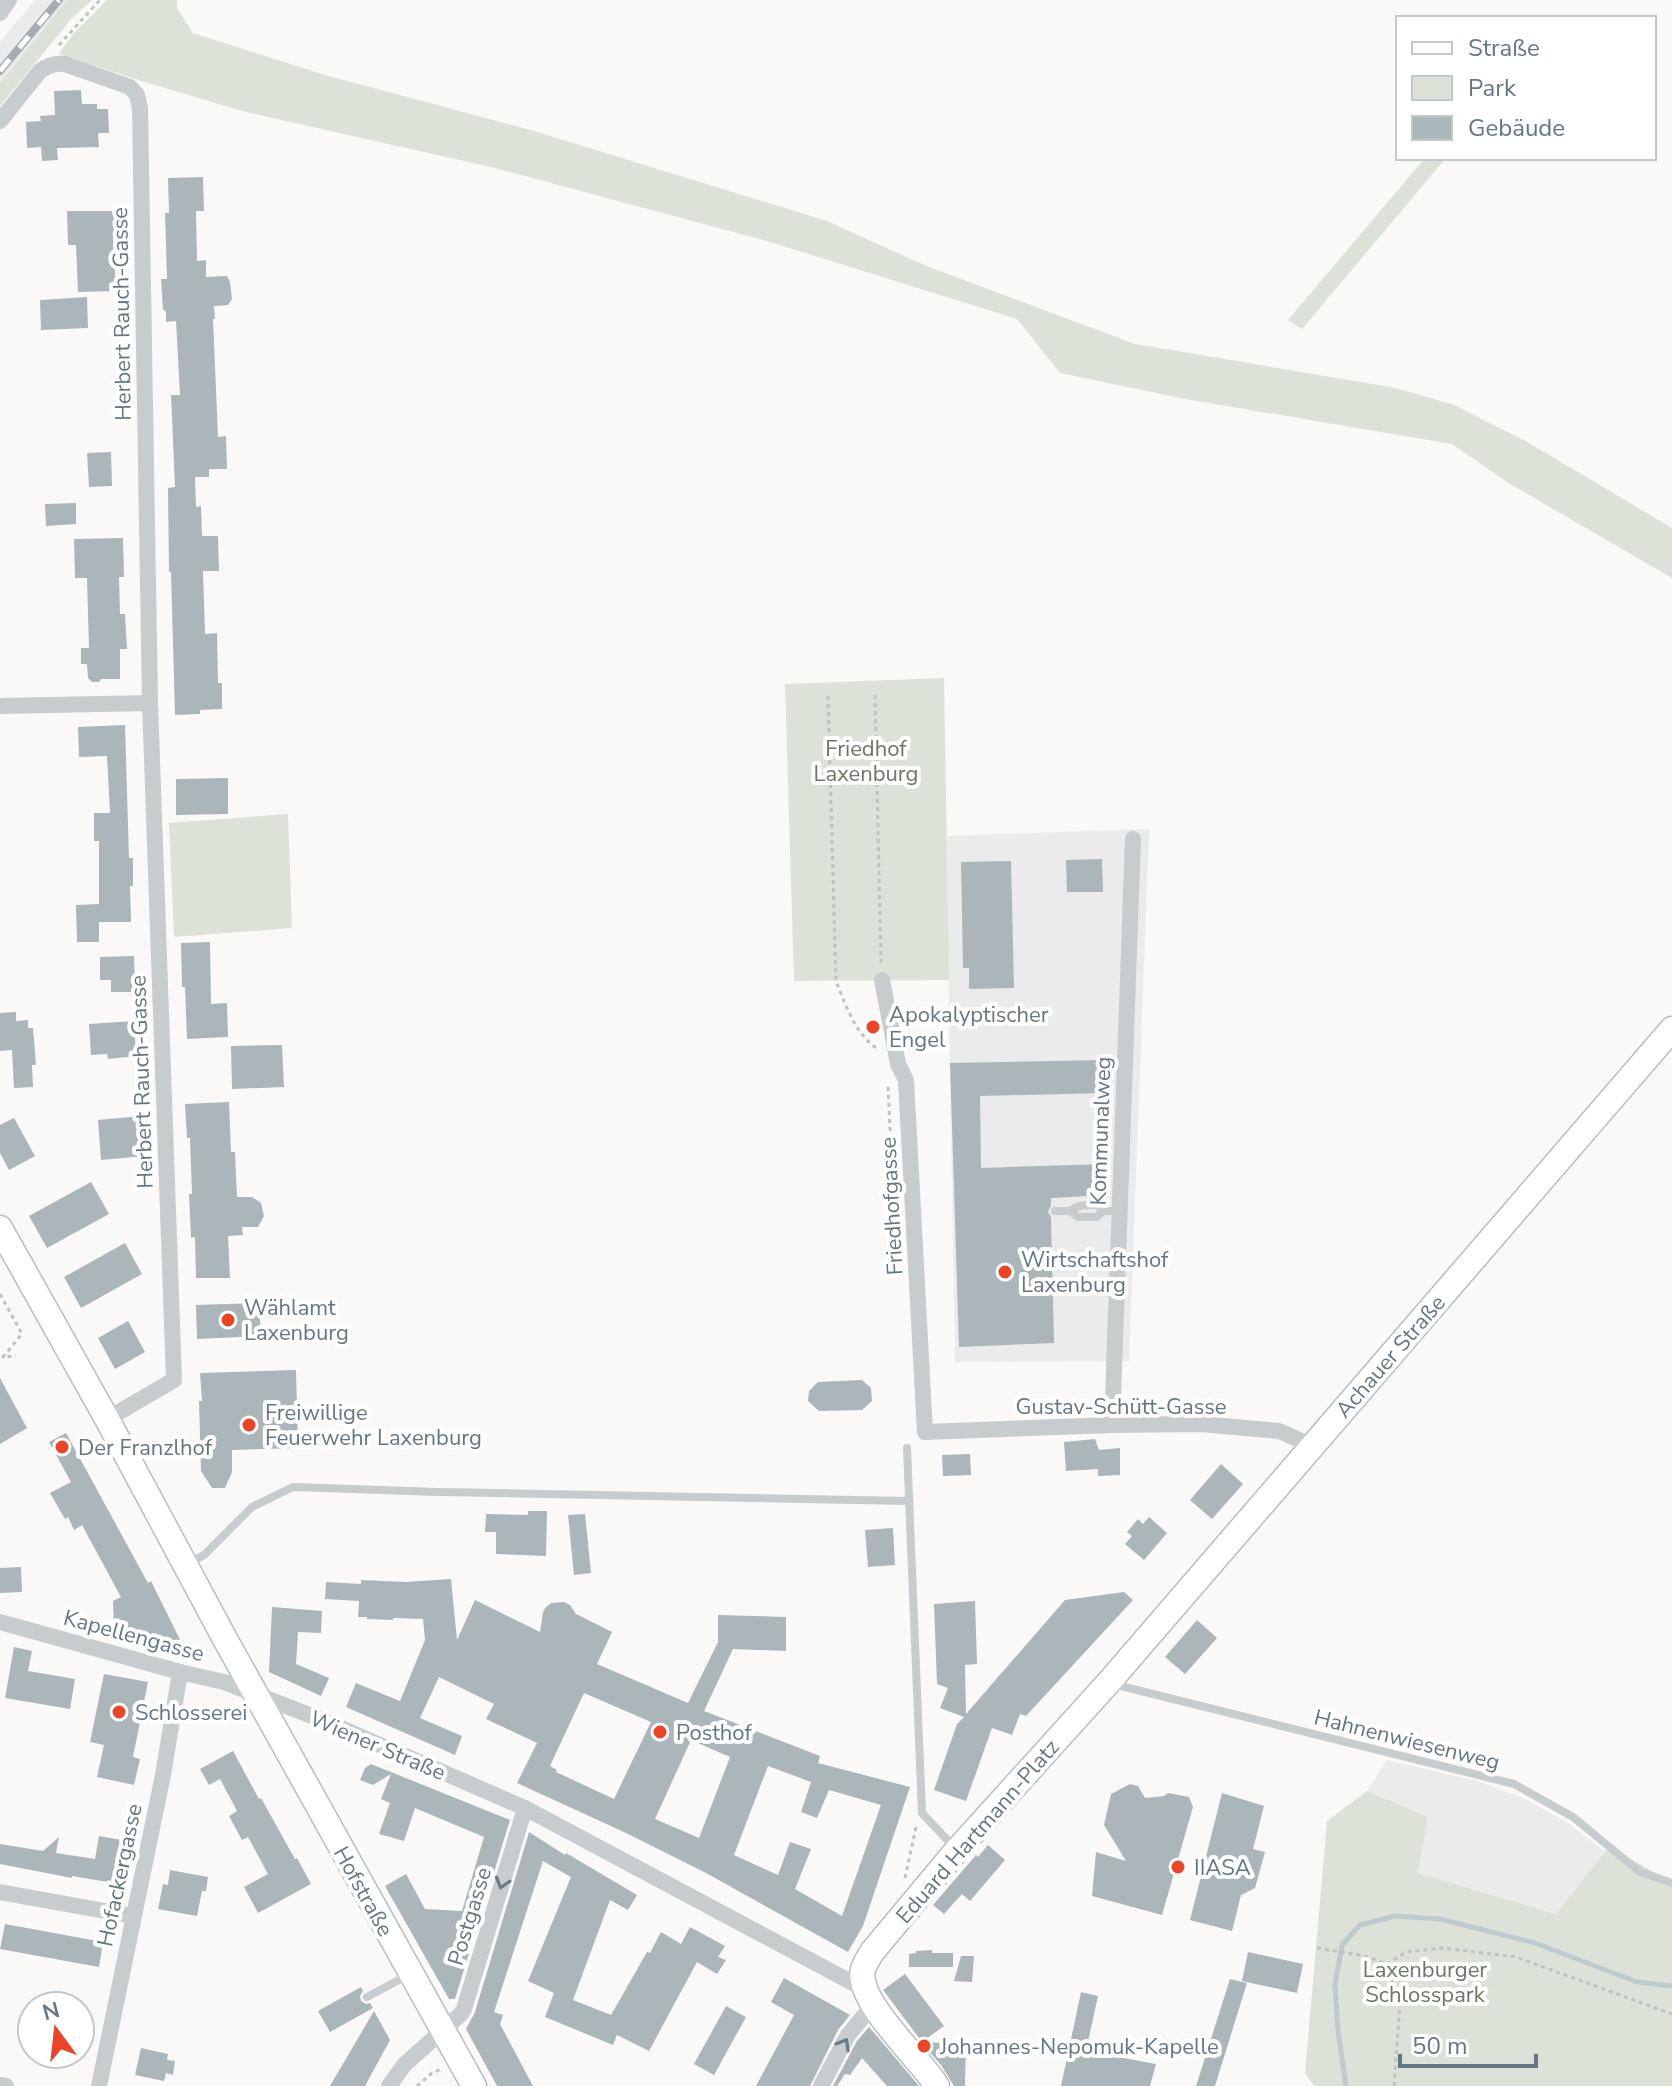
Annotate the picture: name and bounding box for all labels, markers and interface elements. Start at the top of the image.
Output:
legend [1396,16,1656,160]
text: Straße [1468,32,1540,64]
text: Park [1468,72,1517,104]
text: Gebäude [1468,112,1565,144]
street label: Herbert Rauch-Gasse [105,207,139,421]
park label: Friedhof Laxenburg [814,734,918,789]
street label: Herbert Rauch-Gasse [123,975,161,1189]
place label: Apokalyptischer Engel [889,1000,1049,1055]
marker: Apokalyptischer Engel [864,1018,882,1036]
street label: Kommunalweg [1083,1056,1119,1206]
street label: Friedhofgasse [873,1136,911,1276]
place label: Wirtschaftshof Laxenburg [1021,1245,1169,1300]
marker: Wirtschaftshof Laxenburg [996,1263,1014,1281]
street label: Achauer Straße [1329,1289,1452,1424]
place label: Wählamt Laxenburg [244,1293,349,1348]
marker: Wählamt Laxenburg [219,1311,237,1329]
street label: Gustav-Schütt-Gasse [1015,1392,1227,1422]
place label: Freiwillige Feuerwehr Laxenburg [265,1398,482,1453]
marker: Freiwillige Feuerwehr Laxenburg [240,1416,258,1434]
place label: Der Franzlhof [78,1433,213,1463]
marker: Der Franzlhof [53,1438,71,1456]
street label: Kapellengasse [60,1603,207,1669]
place label: Schlosserei [135,1698,247,1728]
street label: Hahnenwiesenweg [1311,1702,1503,1778]
marker: Schlosserei [110,1703,128,1721]
street label: Wiener Straße [305,1704,450,1788]
place label: Posthof [676,1718,752,1748]
marker: Posthof [651,1723,669,1741]
street label: Eduard Hartmann-Platz [889,1733,1066,1930]
street label: Hofackergasse [90,1801,150,1949]
street label: Hofstraße [326,1841,400,1942]
place label: IIASA [1194,1853,1251,1883]
marker: IIASA [1169,1858,1187,1876]
street label: Postgasse [441,1864,499,1969]
one-way arrow [495,1876,511,1889]
park label: Laxenburger Schlosspark [1363,1955,1487,2010]
north arrow [16,1990,96,2070]
text: N [39,1995,63,2028]
scale bar [1400,2018,1536,2068]
text: 50 m [1412,2030,1468,2062]
place label: Johannes-Nepomuk-Kapelle [939,2032,1219,2062]
marker: Johannes-Nepomuk-Kapelle [915,2037,933,2055]
one-way arrow [834,2038,850,2053]

